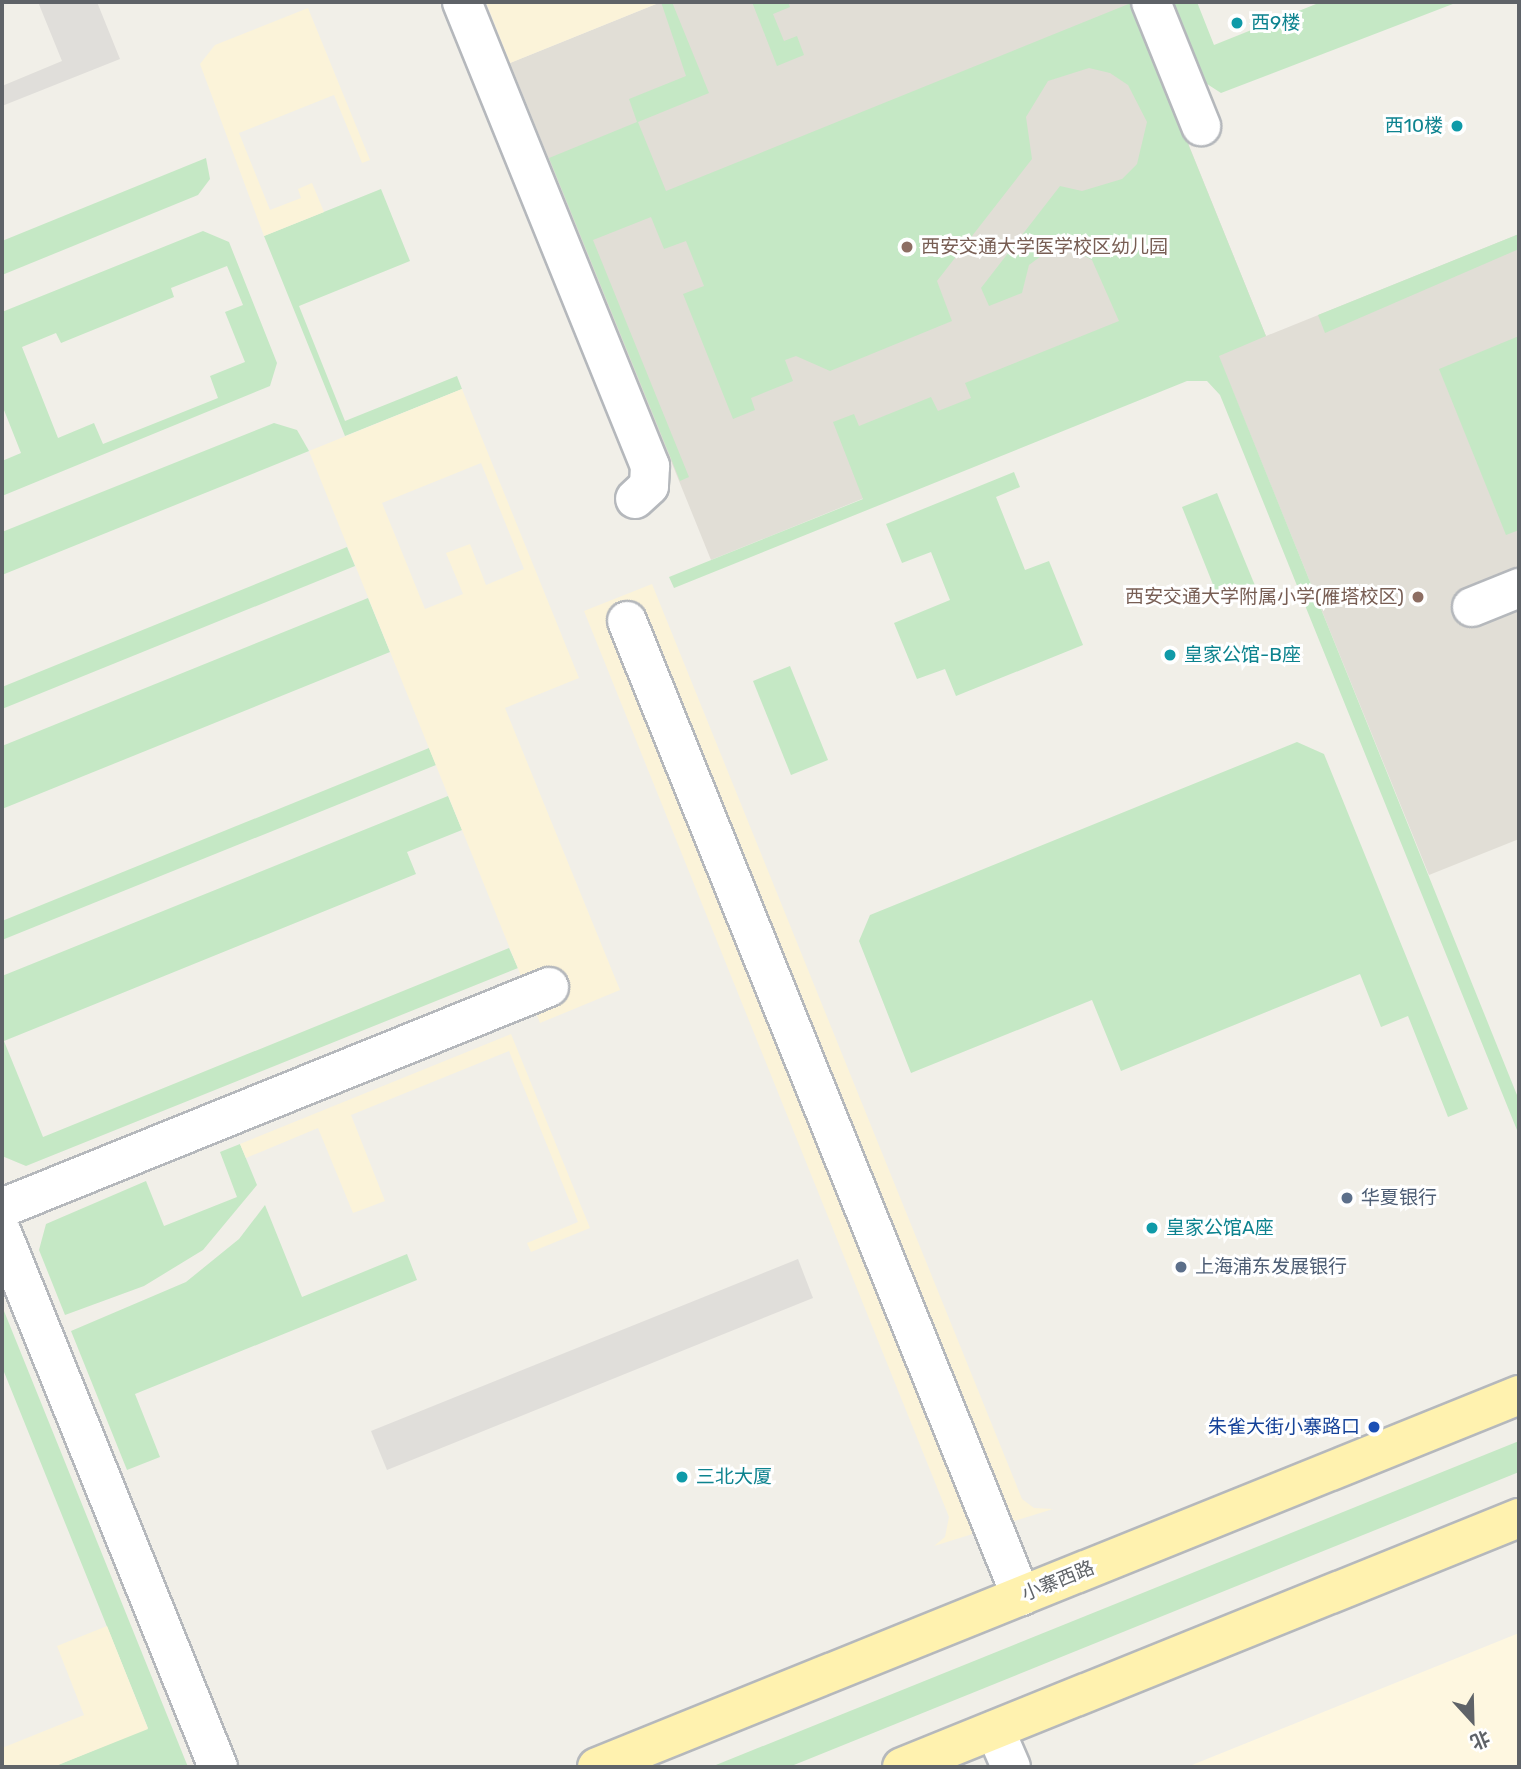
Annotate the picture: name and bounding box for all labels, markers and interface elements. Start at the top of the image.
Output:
place label: 西9楼 [1251,12,1300,34]
marker: 西9楼 [1229,15,1245,31]
place label: 西10楼 [1385,115,1443,137]
marker: 西10楼 [1449,118,1465,134]
place label: 西安交通大学医学校区幼儿园 [921,236,1168,258]
marker: 西安交通大学医学校区幼儿园 [899,239,915,255]
place label: 西安交通大学附属小学(雁塔校区) [1125,586,1404,608]
marker: 西安交通大学附属小学(雁塔校区) [1410,589,1426,605]
place label: 皇家公馆-B座 [1184,644,1301,666]
marker: 皇家公馆-B座 [1162,647,1178,663]
place label: 华夏银行 [1361,1187,1437,1209]
marker: 华夏银行 [1339,1190,1355,1206]
place label: 皇家公馆A座 [1166,1217,1274,1239]
marker: 皇家公馆A座 [1144,1220,1160,1236]
place label: 上海浦东发展银行 [1195,1256,1347,1278]
marker: 上海浦东发展银行 [1173,1259,1189,1275]
place label: 朱雀大街小寨路口 [1208,1416,1360,1438]
marker: 朱雀大街小寨路口 [1366,1419,1382,1435]
place label: 三北大厦 [696,1466,772,1488]
marker: 三北大厦 [674,1469,690,1485]
street label: 小寨西路 [1018,1556,1098,1606]
north arrow [1437,1685,1507,1755]
text: 北 [1467,1726,1493,1754]

